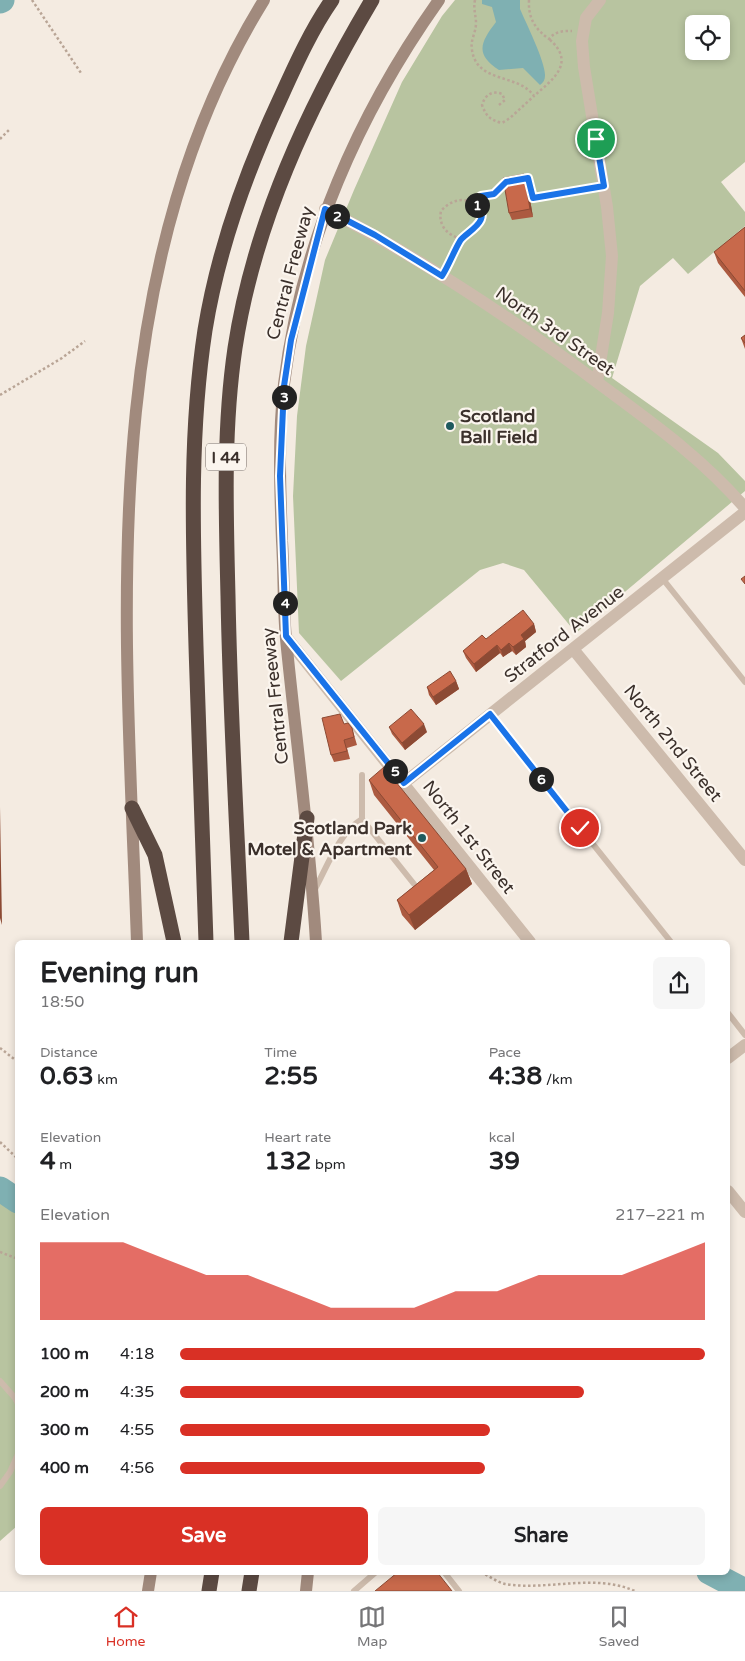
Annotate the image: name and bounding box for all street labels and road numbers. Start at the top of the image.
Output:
street label: Central Freeway [262,204,318,342]
street label: North 3rd Street [491,282,619,380]
road number: I 44 [206,444,246,471]
street label: Stratford Avenue [500,581,628,687]
street label: Central Freeway [257,626,293,765]
street label: North 2nd Street [619,680,727,806]
street label: North 1st Street [418,776,520,898]

